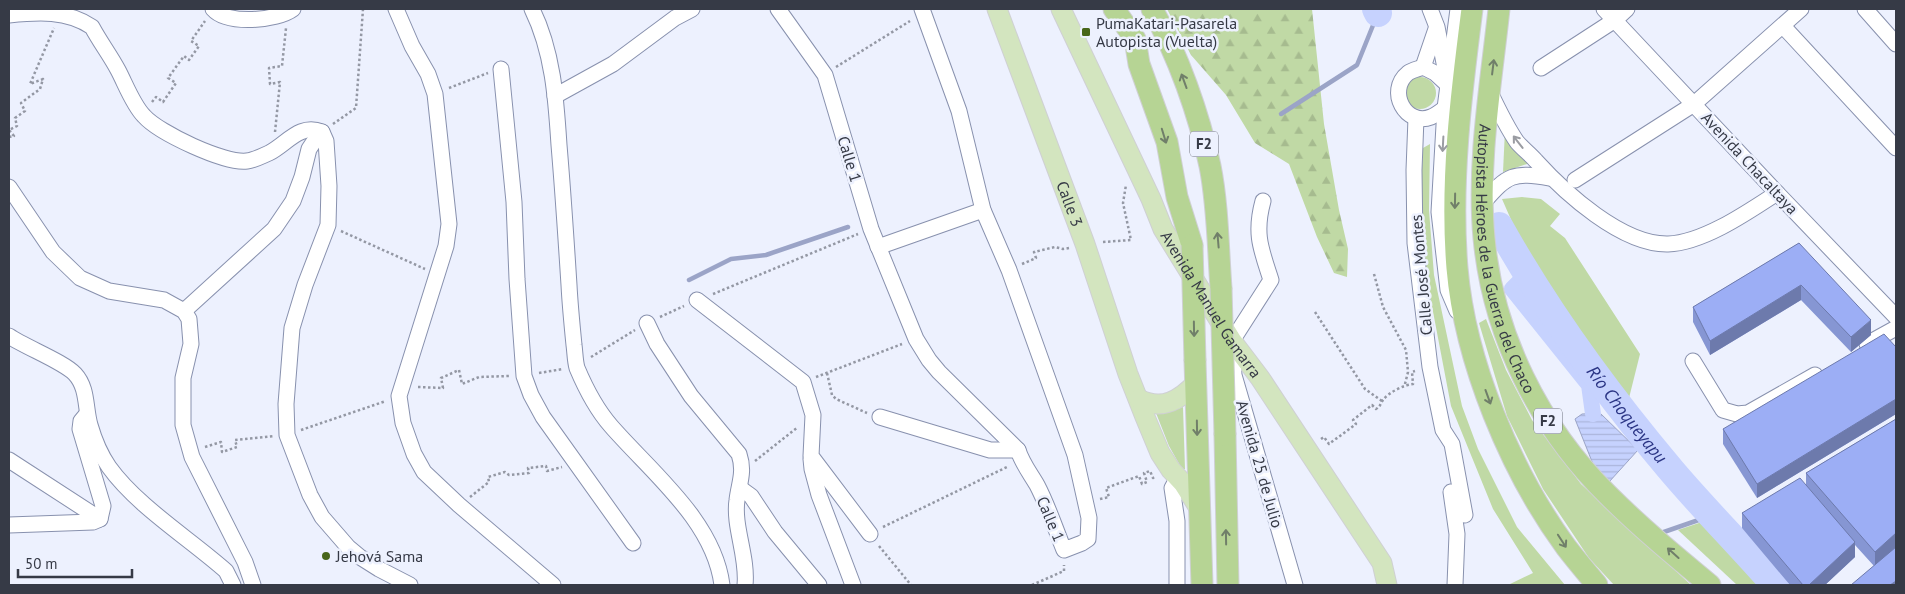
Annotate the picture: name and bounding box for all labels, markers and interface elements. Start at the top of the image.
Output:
place label: PumaKatari-Pasarela Autopista (Vuelta) [1096,13,1237,51]
marker: PumaKatari-Pasarela Autopista (Vuelta) [1080,26,1092,38]
one-way arrow [1488,59,1498,75]
one-way arrow [1179,74,1188,90]
street label: Avenida Chacaltaya [1697,108,1803,218]
street label: Autopista Héroes de la Guerra del Chaco [1472,123,1540,397]
one-way arrow [1160,127,1170,143]
road number: F2 [1190,132,1218,156]
street label: Calle 1 [834,133,866,185]
one-way arrow [1513,135,1524,148]
one-way arrow [1438,136,1447,152]
street label: Calle 3 [1052,178,1088,229]
one-way arrow [1450,193,1460,209]
street label: Calle José Montes [1406,214,1436,336]
street label: Avenida Manuel Gamarra [1157,227,1266,382]
one-way arrow [1213,232,1222,248]
one-way arrow [1190,321,1199,337]
water label: Río Choqueyapu [1582,361,1673,468]
one-way arrow [1484,389,1493,404]
street label: Avenida 25 de Julio [1232,398,1288,530]
road number: F2 [1534,408,1562,434]
one-way arrow [1192,419,1201,435]
street label: Calle 1 [1033,493,1069,545]
one-way arrow [1221,529,1231,545]
one-way arrow [1557,533,1567,547]
scale bar [18,546,131,578]
place label: Jehová Sama [335,546,423,566]
one-way arrow [1666,548,1679,559]
marker: Jehová Sama [320,550,332,562]
text: 50 m [25,554,58,573]

